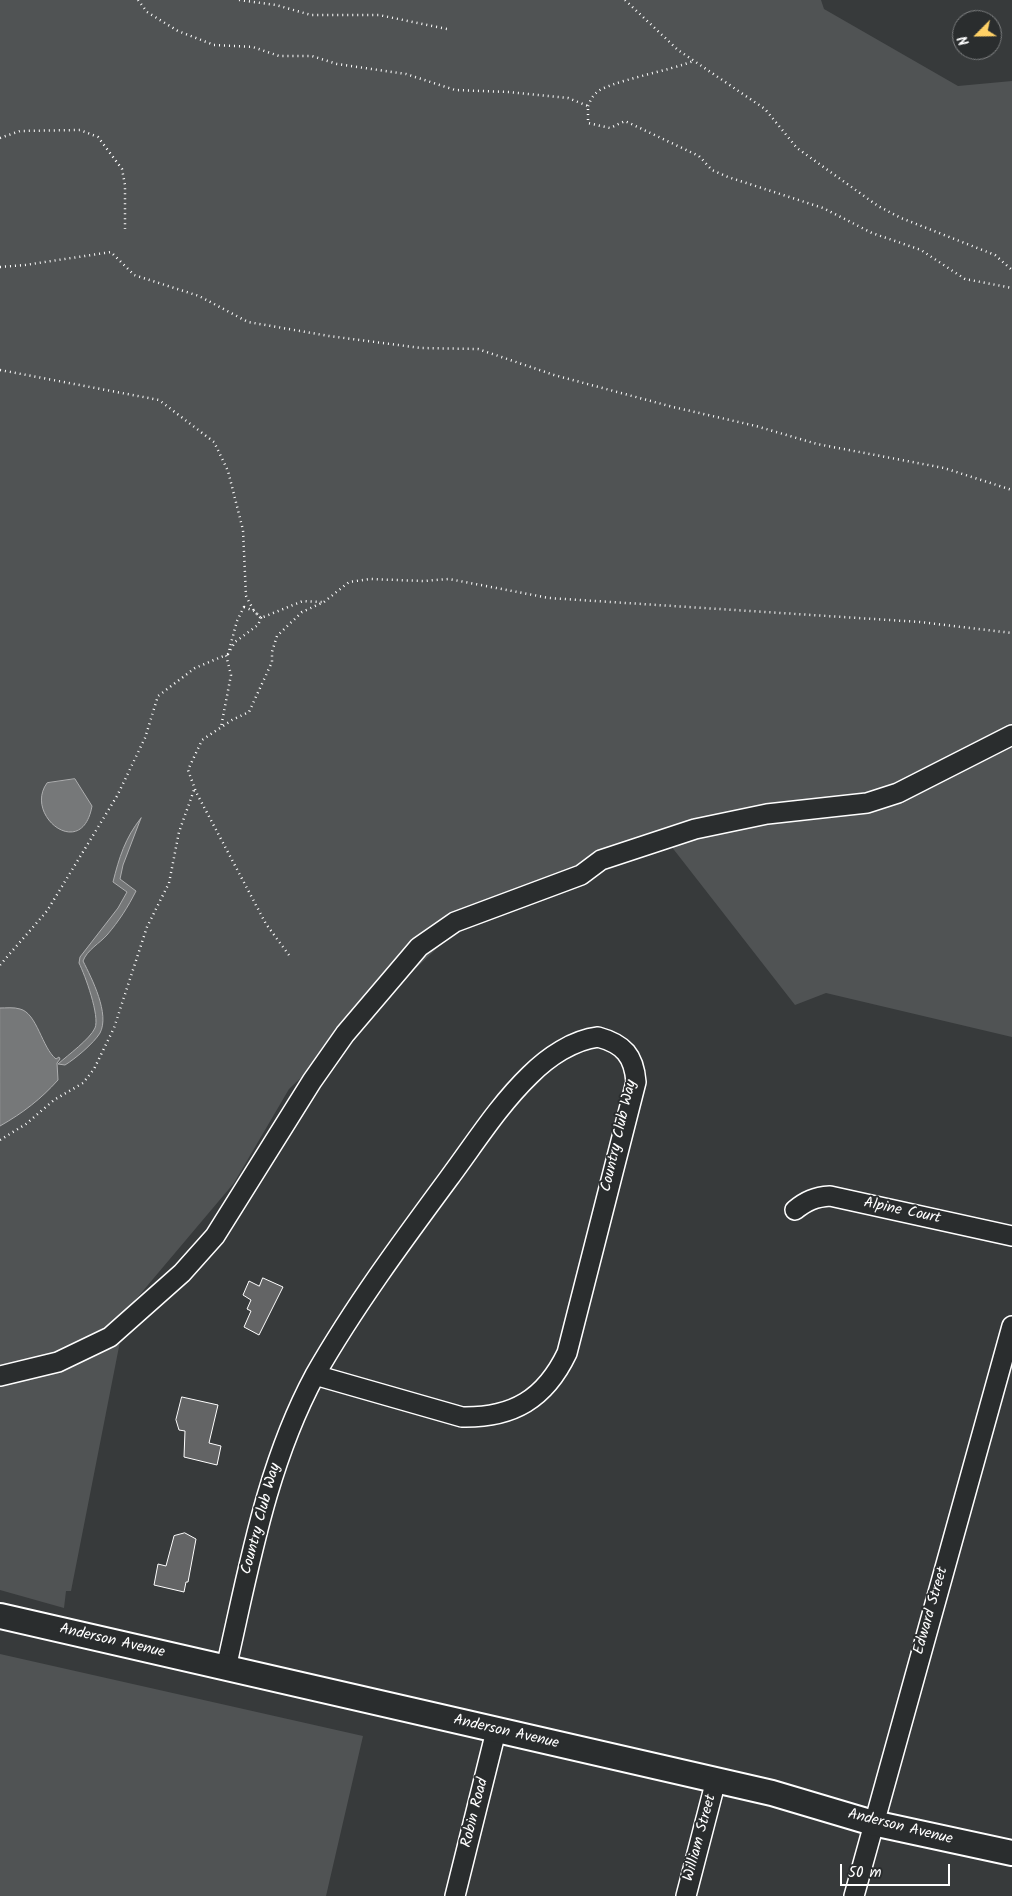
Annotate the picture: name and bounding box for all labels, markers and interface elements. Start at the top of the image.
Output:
north arrow [952,10,1002,60]
text: N [952,32,976,49]
street label: Country Club Way [598,1078,642,1194]
street label: Alpine Court [862,1195,942,1229]
street label: Country Club Way [239,1461,285,1577]
street label: Edward Street [911,1565,953,1657]
street label: Anderson Avenue [58,1621,166,1663]
street label: Anderson Avenue [452,1712,560,1754]
street label: Robin Road [459,1776,493,1850]
street label: William Street [681,1793,721,1883]
street label: Anderson Avenue [846,1806,954,1850]
scale bar [842,1854,952,1886]
text: 50 m [848,1861,882,1885]

